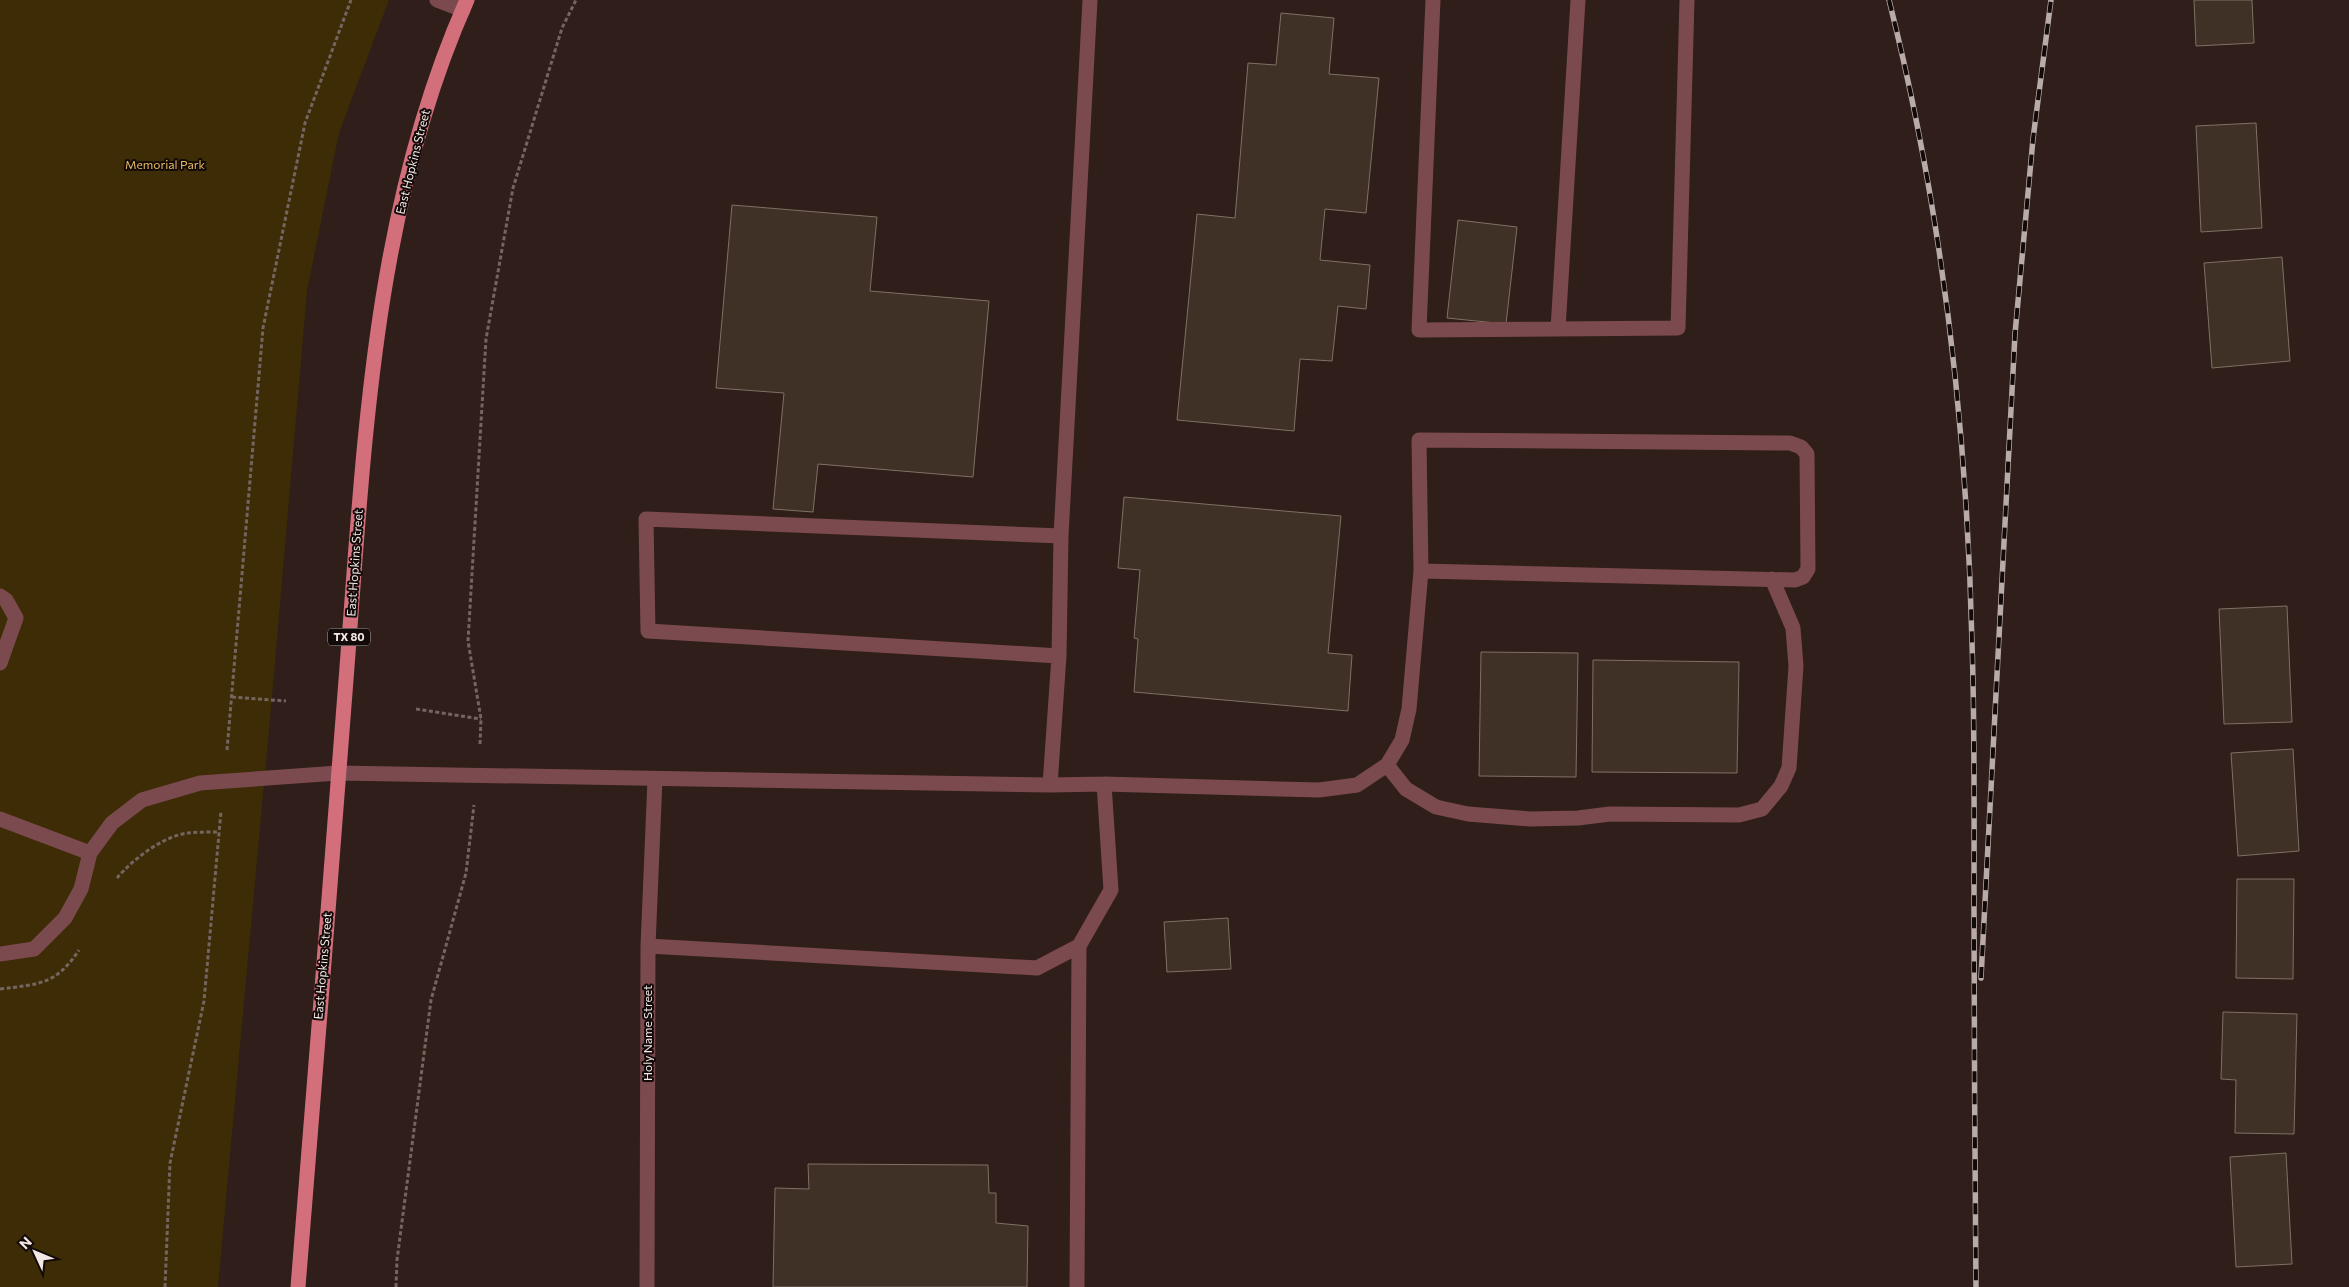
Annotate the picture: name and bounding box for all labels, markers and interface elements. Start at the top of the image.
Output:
street label: East Hopkins Street [392,108,432,216]
park label: Memorial Park [125,157,206,171]
street label: East Hopkins Street [343,509,365,617]
road number: TX 80 [328,628,370,646]
street label: East Hopkins Street [310,912,334,1020]
street label: Holy Name Street [640,985,654,1081]
north arrow [10,1227,60,1277]
text: N [16,1233,35,1252]

